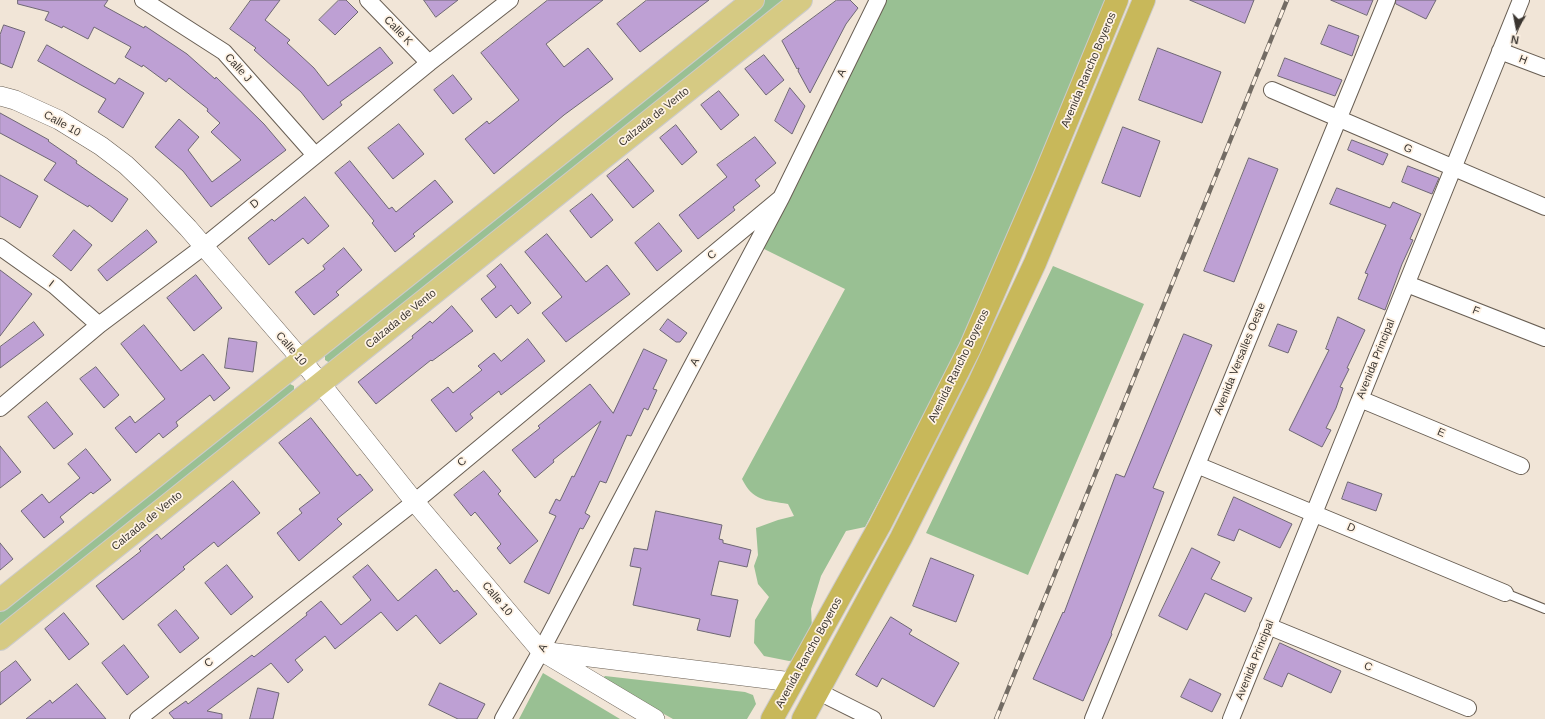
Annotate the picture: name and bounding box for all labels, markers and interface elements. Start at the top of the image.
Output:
north arrow [1497,8,1537,48]
street label: Avenida Rancho Boyeros [1059,10,1119,130]
street label: Calle K [381,14,415,48]
text: N [1510,33,1520,46]
street label: Calle J [222,51,254,85]
street label: H [1517,52,1529,68]
street label: A [834,67,850,79]
street label: Calzada de Vento [616,85,692,149]
street label: Calle 10 [41,108,83,140]
street label: G [1401,141,1415,157]
street label: D [248,196,262,212]
street label: C [705,247,719,263]
street label: I [46,278,56,290]
street label: Calzada de Vento [363,287,439,351]
street label: Avenida Versalles Oeste [1211,301,1269,417]
street label: F [1470,304,1482,318]
street label: Avenida Rancho Boyeros [926,307,992,425]
street label: Avenida Principal [1354,317,1398,401]
street label: Calle 10 [273,329,309,369]
street label: A [687,356,703,368]
street label: E [1435,425,1447,441]
street label: C [455,454,469,470]
street label: Calzada de Vento [109,489,185,553]
street label: D [1345,520,1357,536]
street label: Calle 10 [479,579,515,619]
street label: Avenida Rancho Boyeros [773,596,845,710]
street label: Avenida Principal [1233,618,1277,702]
street label: A [535,642,551,654]
street label: C [202,655,216,671]
street label: C [1362,659,1374,675]

